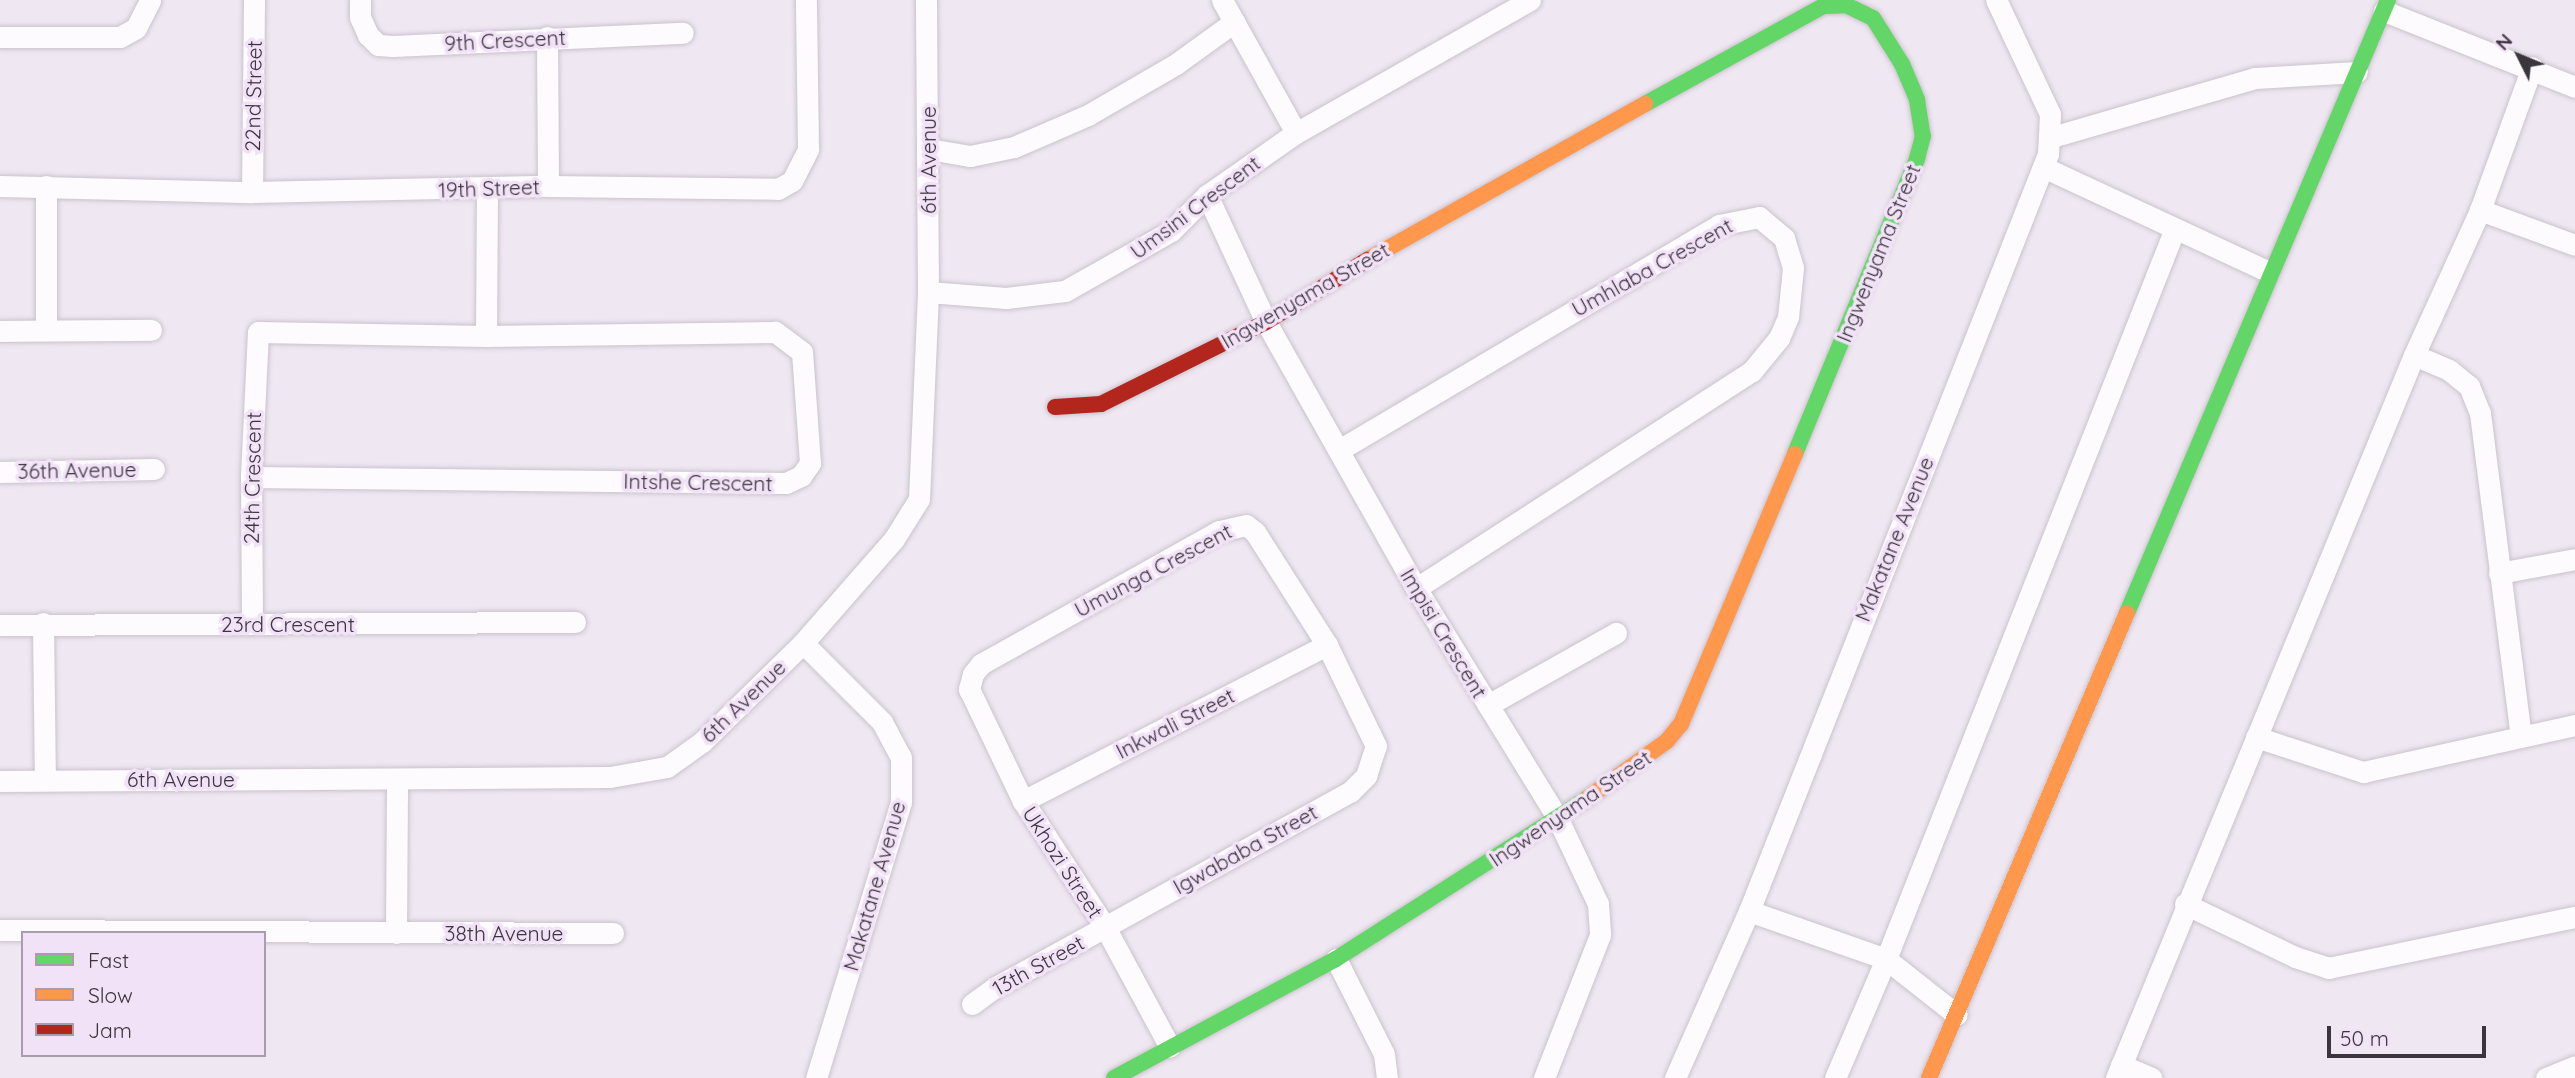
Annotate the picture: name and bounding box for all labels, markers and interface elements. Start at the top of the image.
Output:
north arrow [2484,21,2554,91]
street label: 9th Crescent [444,24,566,56]
text: N [2490,28,2517,55]
street label: 22nd Street [239,40,267,152]
street label: 6th Avenue [915,106,941,214]
street label: Umsini Crescent [1125,150,1265,264]
street label: Ingwenyama Street [1831,160,1925,346]
street label: 19th Street [438,174,540,202]
street label: Umhlaba Crescent [1567,212,1737,322]
street label: Ingwenyama Street [1216,237,1394,353]
street label: 24th Crescent [238,412,266,544]
street label: Makatane Avenue [1849,453,1939,625]
street label: 36th Avenue [17,456,137,484]
street label: Intshe Crescent [623,468,773,496]
street label: Umunga Crescent [1070,518,1236,622]
street label: Impisi Crescent [1395,564,1493,702]
street label: 23rd Crescent [221,611,355,637]
street label: 6th Avenue [695,654,791,748]
street label: Inkwali Street [1112,682,1238,764]
street label: Ingwenyama Street [1484,744,1656,872]
street label: 6th Avenue [127,766,235,792]
street label: Makatane Avenue [838,798,910,974]
street label: Igwababa Street [1168,799,1322,899]
street label: Ukhozi Street [1018,801,1108,923]
street label: 38th Avenue [445,920,563,946]
street label: 13th Street [988,930,1088,1000]
legend [21,931,266,1057]
text: Fast [88,947,129,973]
text: Slow [88,982,133,1008]
scale bar [2330,1012,2489,1056]
text: Jam [88,1017,132,1043]
text: 50 m [2340,1025,2389,1051]

